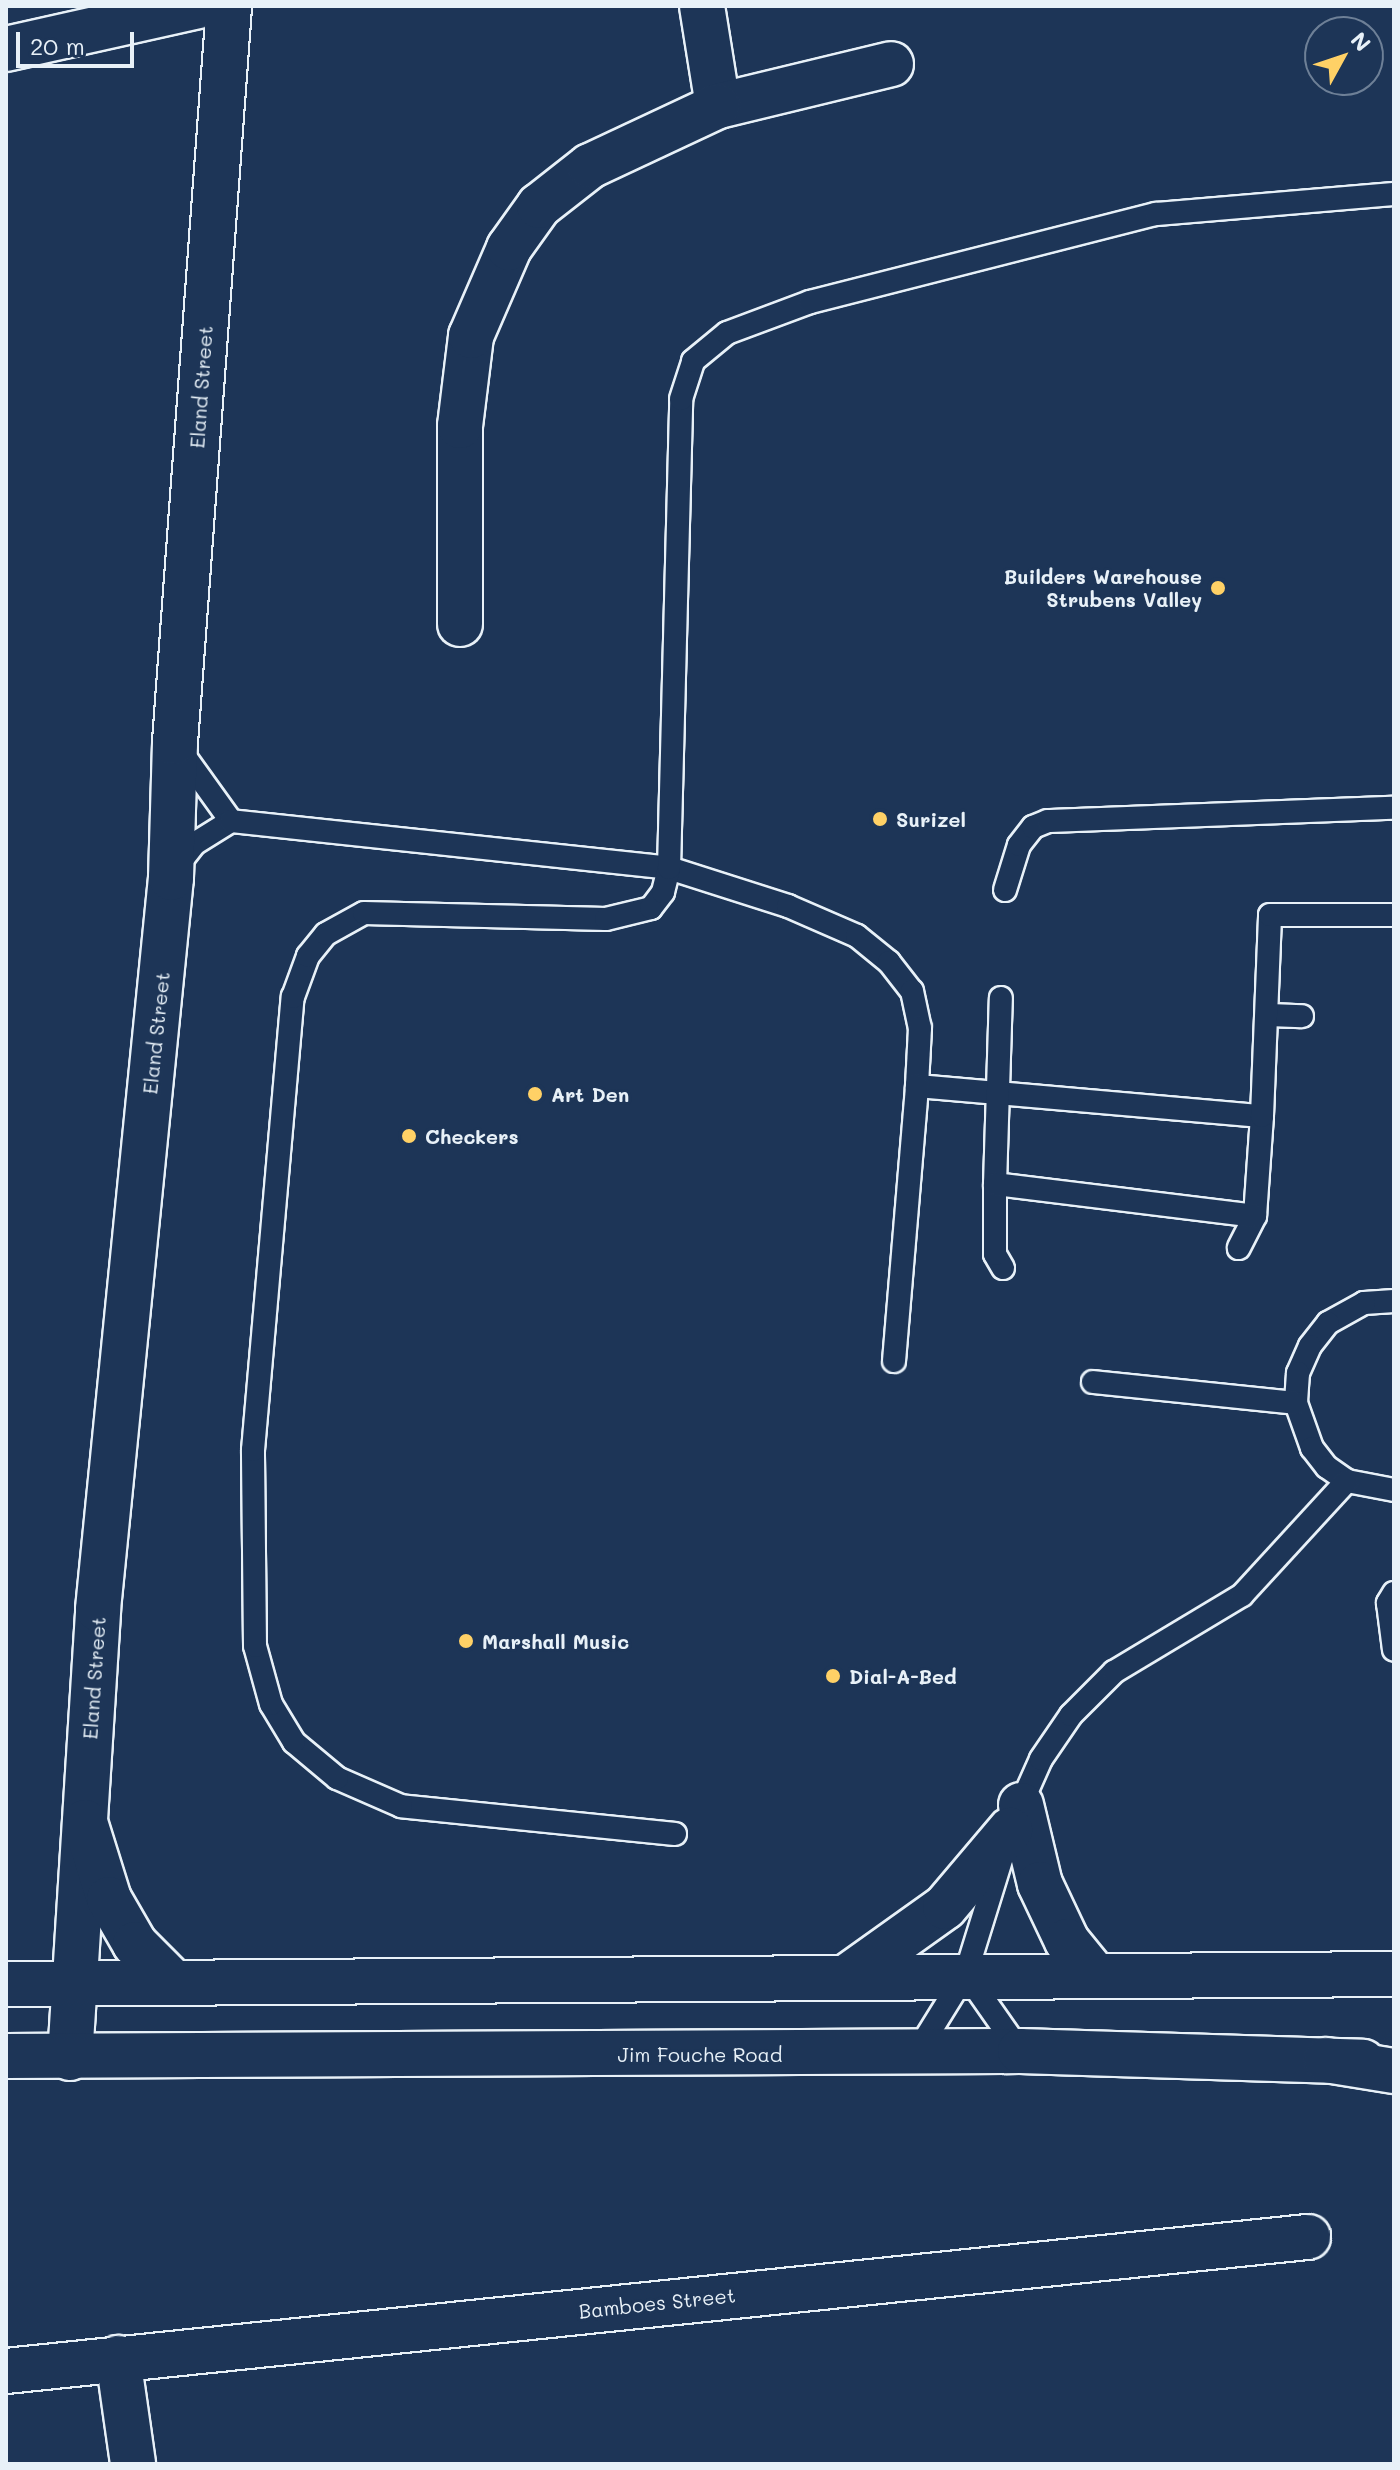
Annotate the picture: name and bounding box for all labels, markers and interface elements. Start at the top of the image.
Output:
scale bar [20,16,138,66]
north arrow [1304,16,1384,96]
text: N [1345,26,1378,57]
text: 20 m [30,30,85,61]
street label: Eland Street [185,325,217,449]
place label: Builders Warehouse Strubens Valley [1004,564,1202,611]
marker: Builders Warehouse Strubens Valley [1209,579,1227,597]
place label: Surizel [896,807,966,831]
marker: Surizel [871,810,889,828]
street label: Eland Street [138,971,174,1095]
place label: Art Den [551,1082,629,1106]
marker: Art Den [526,1085,544,1103]
place label: Checkers [425,1124,519,1148]
marker: Checkers [400,1127,418,1145]
street label: Eland Street [78,1616,110,1740]
place label: Marshall Music [482,1629,629,1653]
marker: Marshall Music [457,1632,475,1650]
place label: Dial-A-Bed [849,1664,957,1688]
marker: Dial-A-Bed [824,1667,842,1685]
street label: Jim Fouche Road [617,2042,783,2066]
street label: Bamboes Street [577,2283,737,2323]

